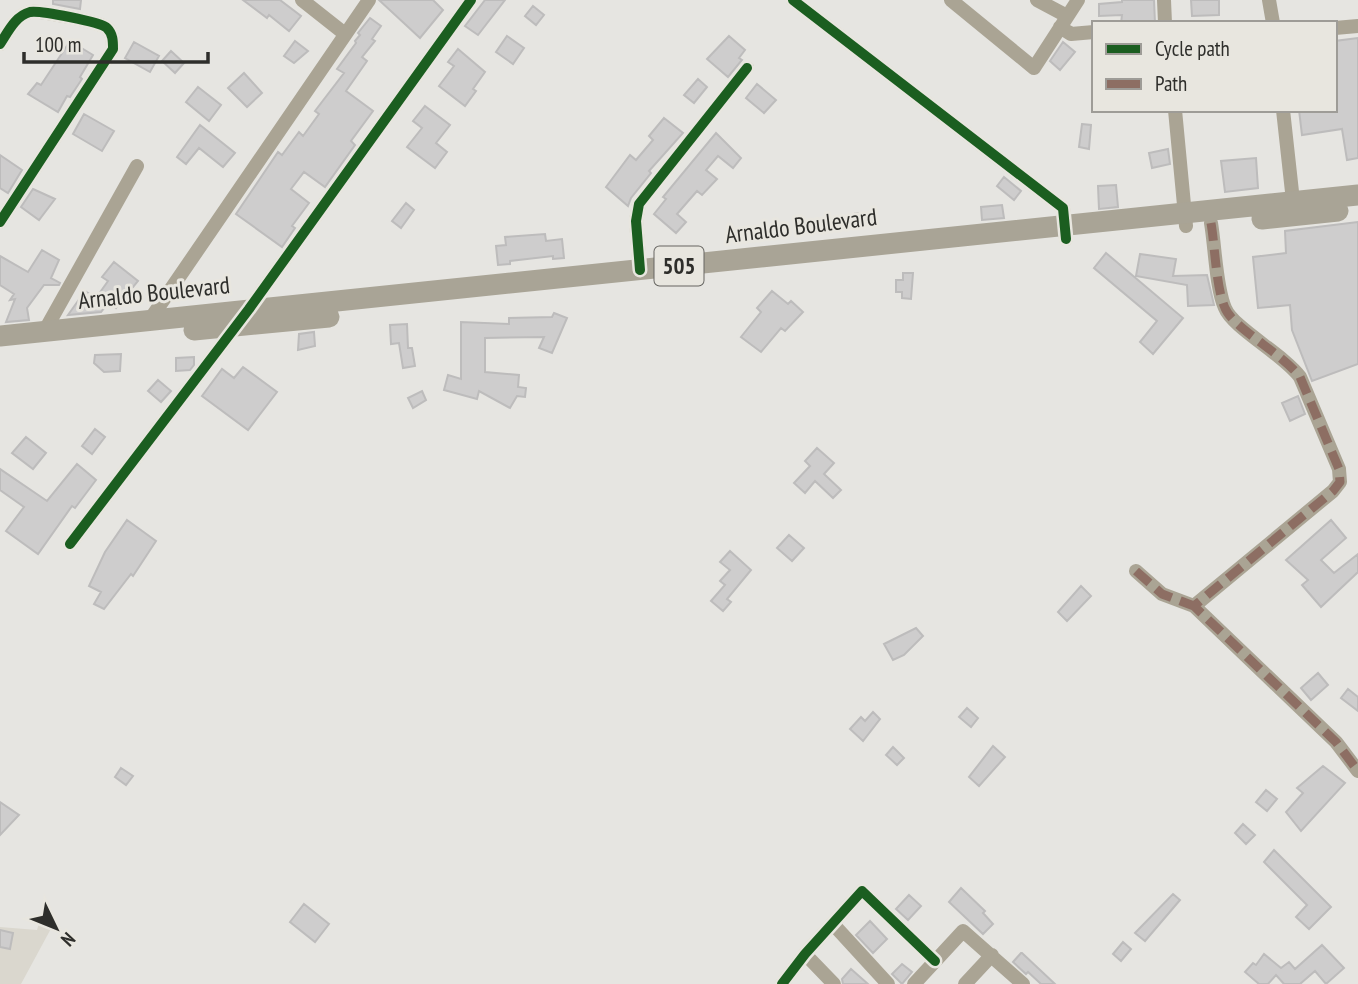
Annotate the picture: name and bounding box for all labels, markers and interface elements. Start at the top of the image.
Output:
scale bar [24,21,208,65]
legend [1092,21,1337,112]
text: 100 m [35,31,81,58]
text: Cycle path [1155,35,1230,62]
text: Path [1155,70,1187,97]
street label: Arnaldo Boulevard [723,201,879,250]
road number: 505 [654,246,704,286]
street label: Arnaldo Boulevard [76,269,231,316]
north arrow [21,893,91,963]
text: N [56,928,81,952]

